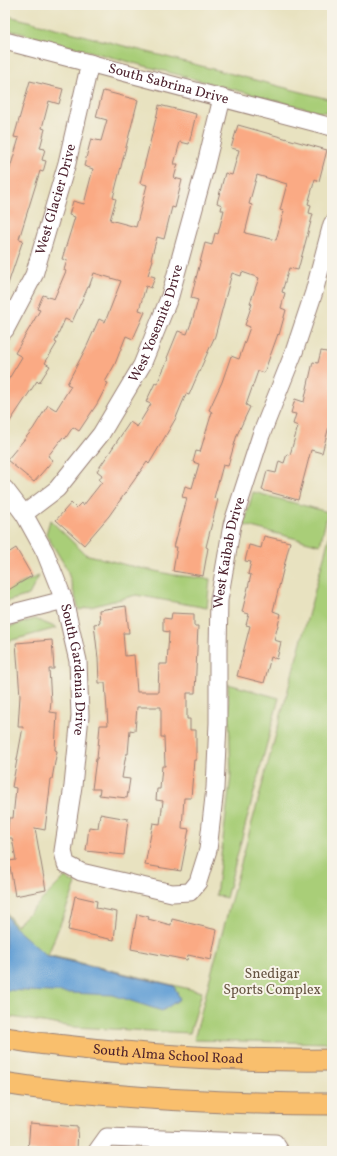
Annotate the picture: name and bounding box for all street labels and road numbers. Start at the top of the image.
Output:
street label: South Sabrina Drive [106,59,231,109]
street label: West Glacier Drive [31,142,81,257]
street label: West Yosemite Drive [124,262,188,386]
street label: West Kaibab Drive [209,494,250,609]
street label: South Gardenia Drive [56,602,90,737]
street label: South Alma School Road [92,1040,244,1069]

